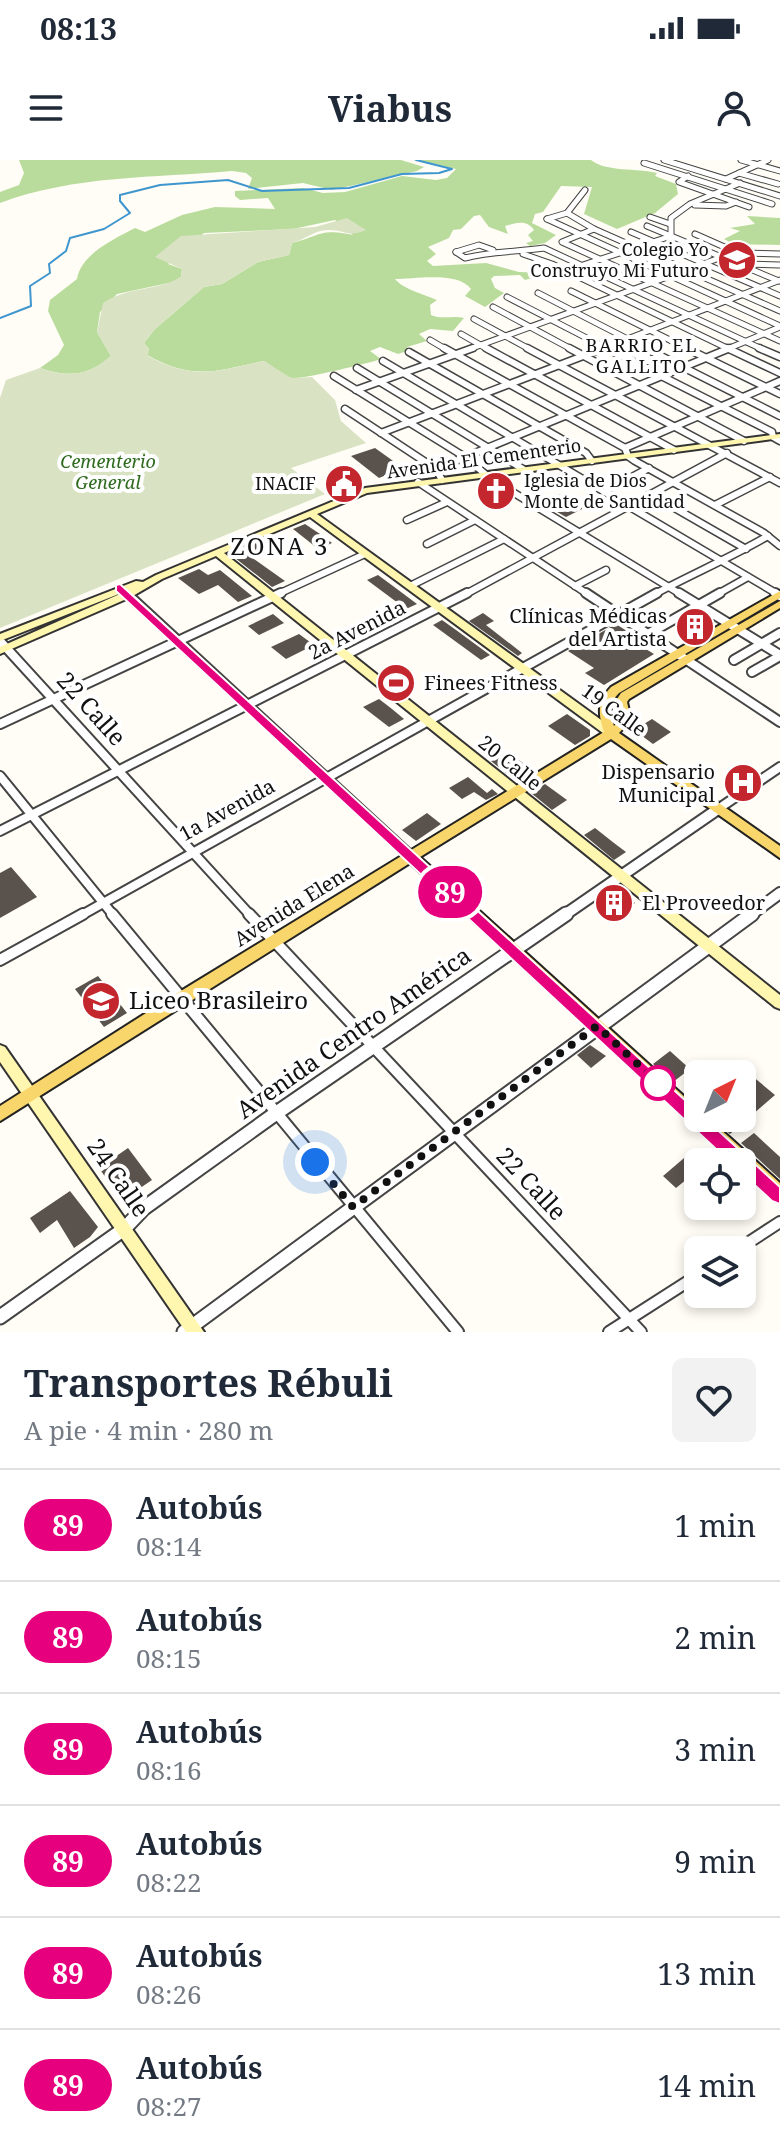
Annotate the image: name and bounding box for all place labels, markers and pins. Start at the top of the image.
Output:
place label: Colegio Yo Construyo Mi Futuro [530,237,709,282]
school or university icon: Colegio Yo Construyo Mi Futuro [716,239,758,281]
public building icon: INACIF [323,463,365,505]
place label: Iglesia de Dios Monte de Santidad [524,468,685,513]
church icon: Iglesia de Dios Monte de Santidad [475,470,517,512]
place label: INACIF [255,471,316,495]
place label: Clínicas Médicas del Artista [509,602,667,652]
building icon: Clínicas Médicas del Artista [674,606,716,648]
sports icon: Finees Fitness [375,662,417,704]
place label: Finees Fitness [424,669,558,696]
place label: Dispensario Municipal [602,758,715,808]
hospital icon: Dispensario Municipal [722,762,764,804]
building icon: El Proveedor [593,882,635,924]
place label: El Proveedor [642,889,766,916]
school or university icon: Liceo Brasileiro [80,980,122,1022]
place label: Liceo Brasileiro [129,983,308,1016]
unlabelled marker [641,1066,675,1100]

